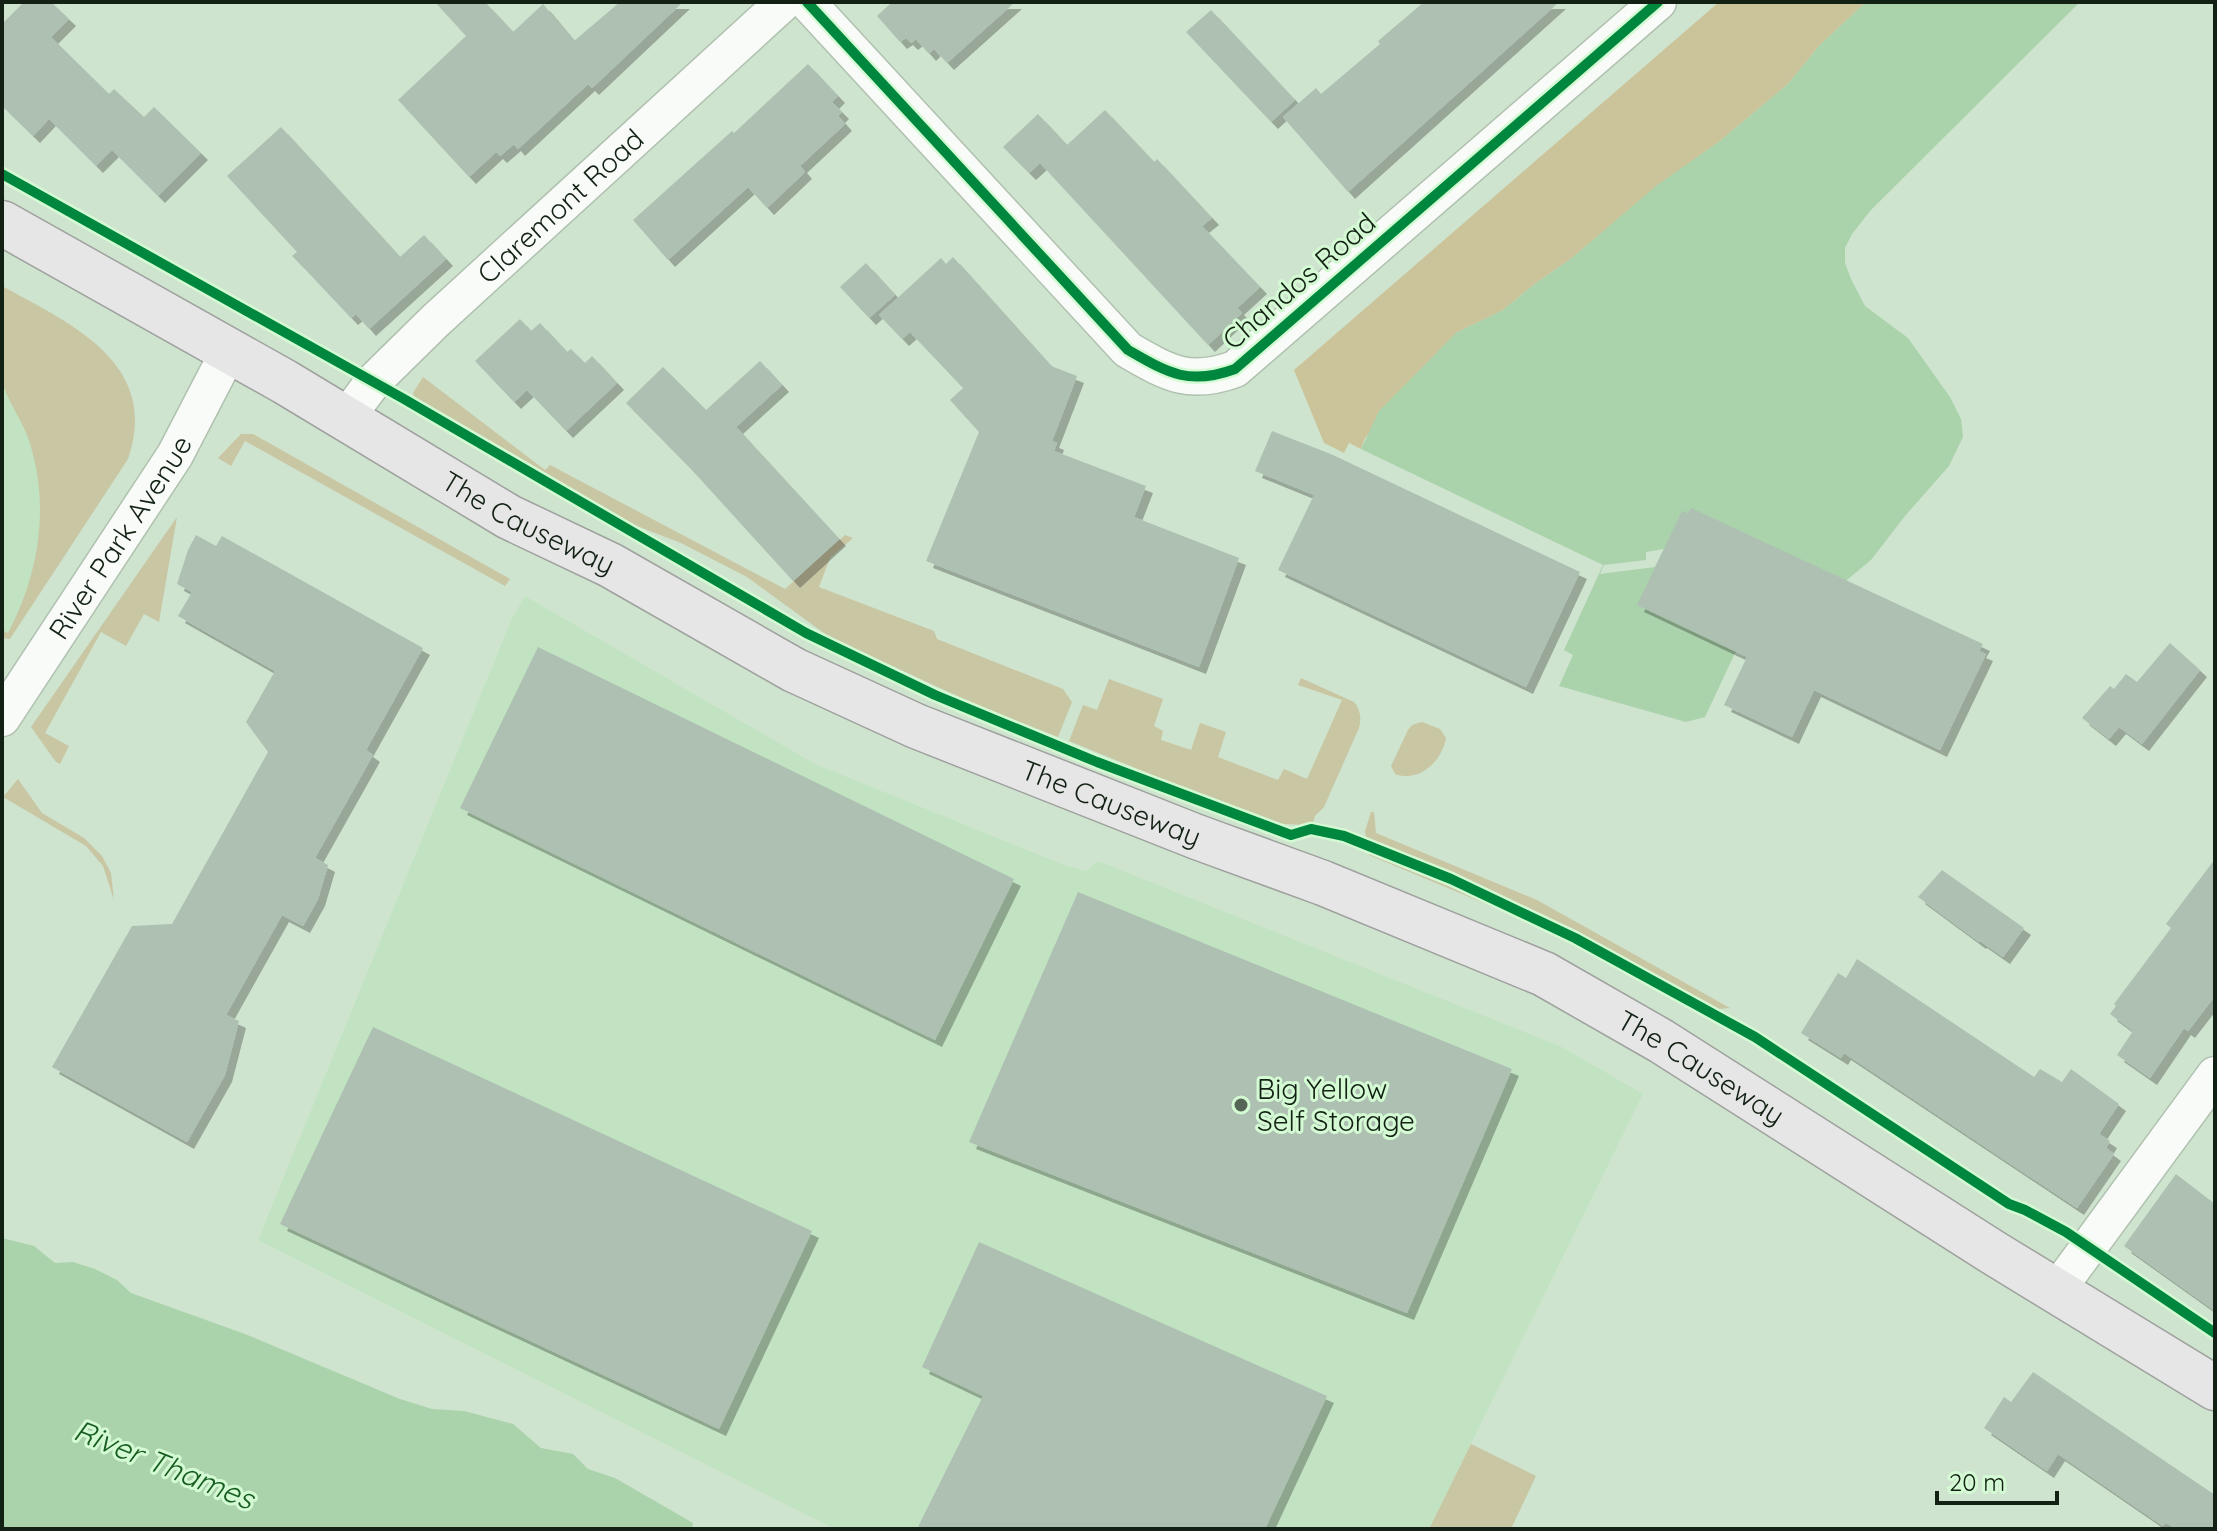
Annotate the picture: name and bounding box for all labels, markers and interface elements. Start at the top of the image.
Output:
street label: Claremont Road [470,121,651,291]
street label: Chandos Road [1215,205,1382,357]
street label: River Park Avenue [41,429,199,646]
street label: The Causeway [436,463,621,582]
street label: The Causeway [1017,751,1206,854]
street label: The Causeway [1612,1002,1791,1132]
place label: Big Yellow Self Storage [1257,1071,1415,1138]
marker: Big Yellow Self Storage [1232,1096,1250,1114]
water label: River Thames [69,1411,262,1518]
scale bar [1937,1455,2057,1505]
text: 20 m [1949,1467,2005,1497]

